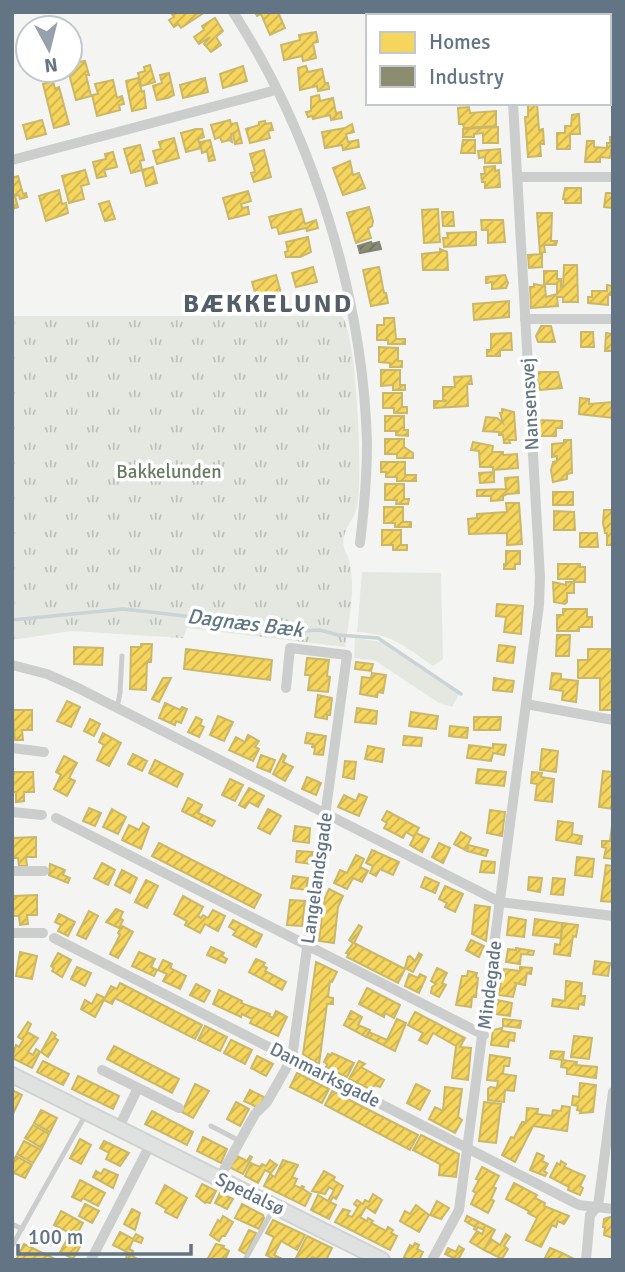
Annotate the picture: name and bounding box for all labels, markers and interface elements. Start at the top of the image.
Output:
north arrow [14,14,84,84]
legend [366,14,611,105]
text: Homes [429,29,491,55]
text: N [43,52,59,78]
text: Industry [429,64,504,90]
district label: BÆKKELUND [183,288,353,320]
street label: Nansensvej [516,357,544,451]
park label: Bakkelunden [116,460,222,484]
water label: Dagnæs Bæk [186,603,307,643]
street label: Langelandsgade [296,811,338,945]
street label: Mindegade [473,939,507,1031]
street label: Danmarksgade [266,1037,384,1113]
street label: Spedalsø [212,1167,288,1221]
scale bar [18,1212,191,1256]
text: 100 m [28,1224,83,1250]

